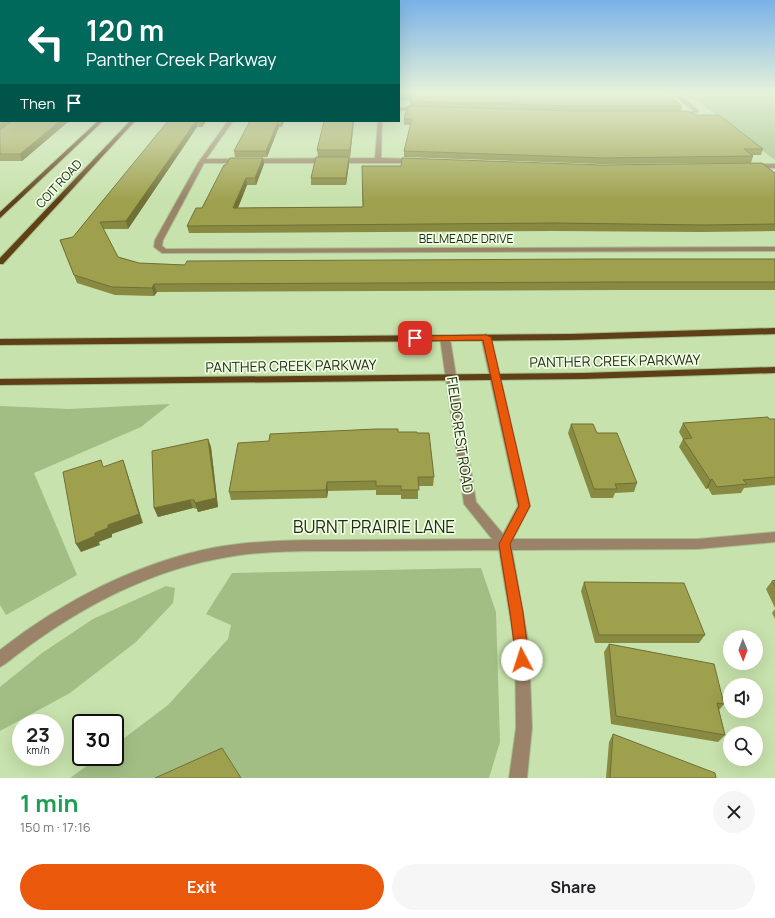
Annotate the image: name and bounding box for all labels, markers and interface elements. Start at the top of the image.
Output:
text: 120 m [86,11,164,49]
icon: left [20,16,72,68]
text: Panther Creek Parkway [86,47,277,71]
icon: arrive [63,92,85,114]
text: Then [20,93,55,114]
street label: COIT ROAD [32,156,86,212]
street label: BELMEADE DRIVE [419,230,513,247]
pin [398,321,432,355]
icon: arrive [404,327,426,349]
street label: PANTHER CREEK PARKWAY [529,350,701,371]
street label: PANTHER CREEK PARKWAY [205,355,377,376]
street label: FIELDCREST ROAD [443,375,478,494]
street label: BURNT PRAIRIE LANE [293,515,455,538]
north arrow [723,630,763,670]
map controls [723,630,763,766]
position arrow [501,639,543,681]
button: sound [723,678,763,718]
speed limit sign: 30 [72,714,124,766]
text: 23 [26,721,50,748]
button: search [723,726,763,766]
text: km/h [26,743,50,757]
text: 1 min [20,786,79,819]
button: close [713,791,755,833]
text: 150 m · 17:16 [20,818,91,836]
button: Exit [20,864,384,910]
button: Share [392,864,755,910]

